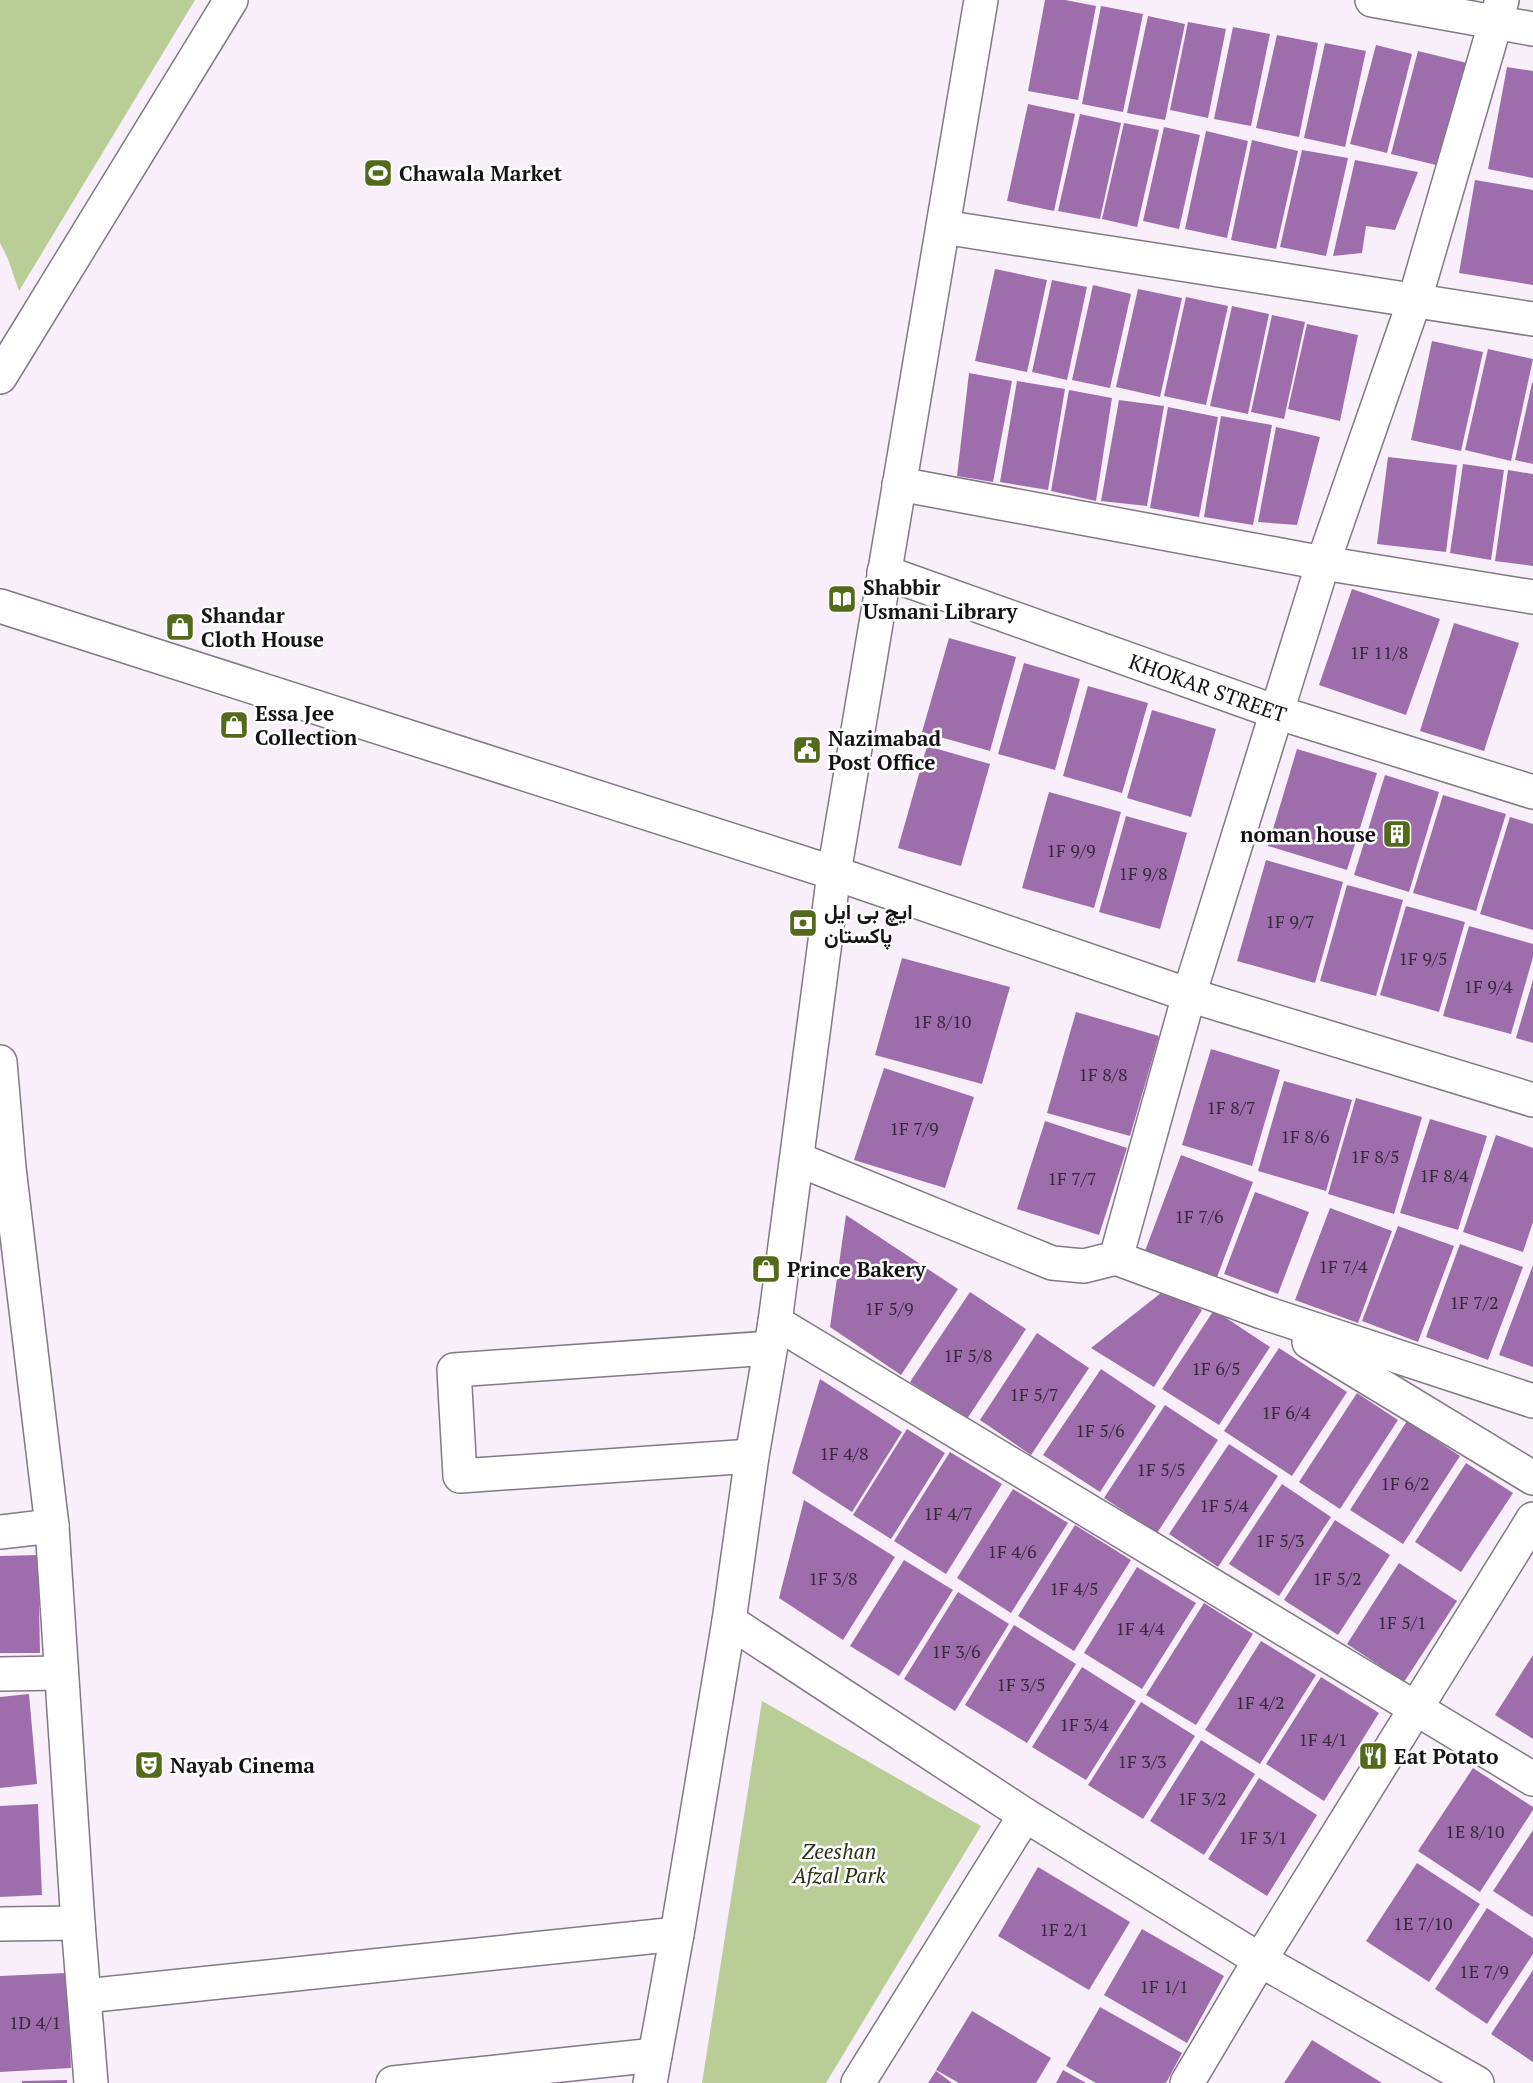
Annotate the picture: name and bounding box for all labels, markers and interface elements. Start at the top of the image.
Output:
sports icon: Chawala Market [362,157,394,189]
place label: Chawala Market [399,159,563,187]
place label: Shabbir Usmani Library [863,573,1018,625]
library icon: Shabbir Usmani Library [826,583,858,615]
place label: Shandar Cloth House [201,601,324,653]
shop icon: Shandar Cloth House [164,611,196,643]
house number: 1F 11/8 [1350,640,1408,664]
street label: KHOKAR STREET [1125,647,1290,728]
place label: Essa Jee Collection [255,699,358,751]
shop icon: Essa Jee Collection [218,709,250,741]
place label: Nazimabad Post Office [828,724,942,776]
public building icon: Nazimabad Post Office [791,734,823,766]
building icon: noman house [1381,818,1413,850]
place label: noman house [1240,820,1376,848]
house number: 1F 9/9 [1046,838,1096,862]
house number: 1F 9/8 [1118,861,1168,885]
place label: ایچ بی ایل پاکستان [824,897,913,950]
bank icon: ایچ بی ایل پاکستان [787,907,819,939]
house number: 1F 9/7 [1265,909,1315,933]
house number: 1F 9/5 [1398,946,1448,970]
house number: 1F 9/4 [1463,974,1513,998]
house number: 1F 8/10 [913,1009,971,1033]
house number: 1F 8/8 [1078,1062,1128,1086]
house number: 1F 8/7 [1206,1095,1256,1119]
house number: 1F 7/9 [889,1116,939,1140]
house number: 1F 8/6 [1280,1124,1330,1148]
house number: 1F 8/5 [1350,1144,1400,1168]
house number: 1F 8/4 [1419,1163,1469,1187]
house number: 1F 7/7 [1047,1166,1097,1190]
house number: 1F 7/6 [1174,1204,1224,1228]
shop icon: Prince Bakery [750,1253,782,1285]
house number: 1F 7/4 [1318,1254,1368,1278]
place label: Prince Bakery [787,1255,926,1283]
house number: 1F 7/2 [1449,1290,1499,1314]
house number: 1F 5/9 [864,1296,914,1320]
house number: 1F 5/8 [943,1343,993,1367]
house number: 1F 6/5 [1191,1356,1241,1380]
house number: 1F 5/7 [1009,1382,1059,1406]
house number: 1F 6/4 [1261,1400,1311,1424]
house number: 1F 5/6 [1075,1418,1125,1442]
house number: 1F 4/8 [819,1441,869,1465]
house number: 1F 5/5 [1136,1457,1186,1481]
house number: 1F 6/2 [1380,1471,1430,1495]
house number: 1F 5/4 [1199,1493,1249,1517]
house number: 1F 4/7 [923,1501,973,1525]
house number: 1F 5/3 [1255,1528,1305,1552]
house number: 1F 4/6 [987,1539,1037,1563]
house number: 1F 3/8 [808,1566,858,1590]
house number: 1F 5/2 [1312,1566,1362,1590]
house number: 1F 4/5 [1049,1576,1099,1600]
house number: 1F 5/1 [1377,1610,1427,1634]
house number: 1F 4/4 [1115,1616,1165,1640]
house number: 1F 3/6 [931,1639,981,1663]
house number: 1F 3/5 [996,1672,1046,1696]
house number: 1F 4/2 [1235,1690,1285,1714]
house number: 1F 3/4 [1059,1712,1109,1736]
house number: 1F 4/1 [1298,1727,1348,1751]
restaurant icon: Eat Potato [1357,1740,1389,1772]
place label: Eat Potato [1394,1742,1499,1770]
theatre icon: Nayab Cinema [133,1749,165,1781]
house number: 1F 3/3 [1117,1749,1167,1773]
place label: Nayab Cinema [170,1751,315,1779]
house number: 1F 3/2 [1177,1786,1227,1810]
house number: 1E 8/10 [1445,1819,1505,1843]
house number: 1F 3/1 [1238,1825,1288,1849]
park label: Zeeshan Afzal Park [790,1837,886,1889]
house number: 1E 7/10 [1393,1911,1453,1935]
house number: 1F 2/1 [1039,1917,1089,1941]
house number: 1E 7/9 [1459,1959,1509,1983]
house number: 1F 1/1 [1139,1974,1189,1998]
house number: 1D 4/1 [9,2010,61,2034]

